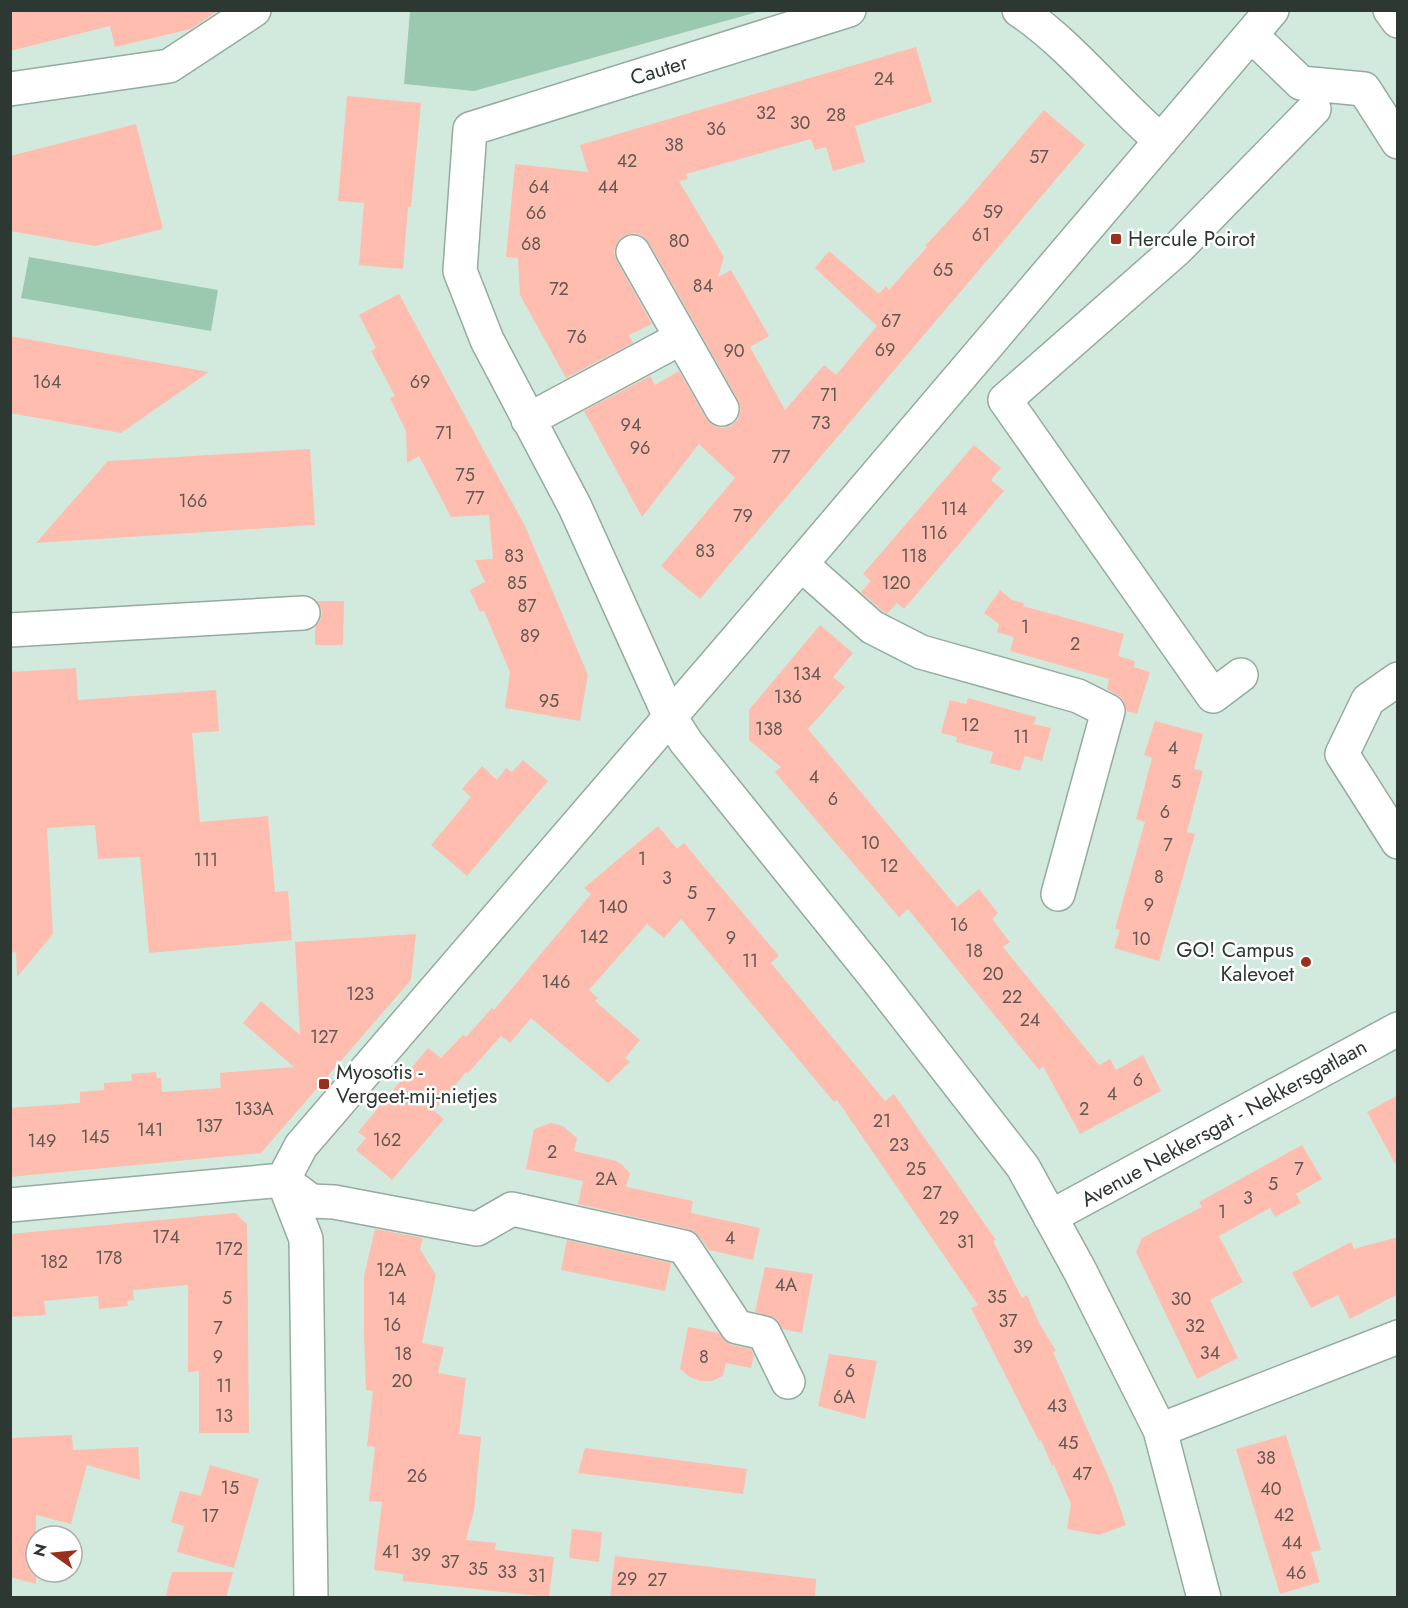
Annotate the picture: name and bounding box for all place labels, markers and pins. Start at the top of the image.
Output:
place label: Hercule Poirot [1128,224,1255,254]
marker: Hercule Poirot [1109,232,1123,246]
place label: GO! Campus Kalevoet [1176,935,1294,989]
marker: GO! Campus Kalevoet [1299,955,1313,969]
place label: Myosotis - Vergeet-mij-nietjes [336,1057,497,1111]
marker: Myosotis - Vergeet-mij-nietjes [317,1077,331,1091]

